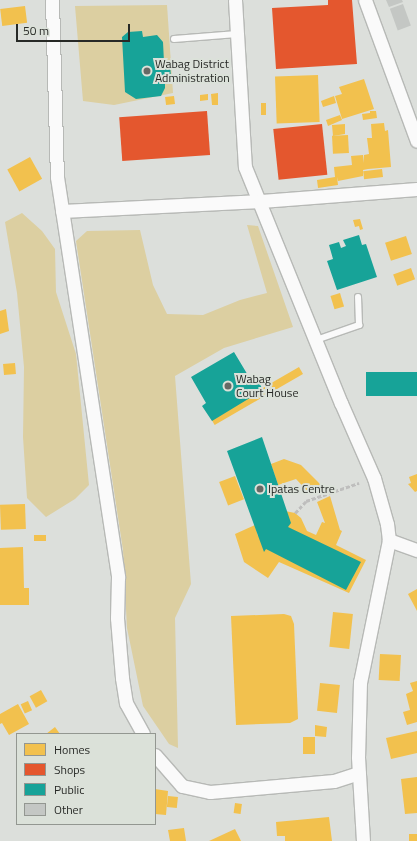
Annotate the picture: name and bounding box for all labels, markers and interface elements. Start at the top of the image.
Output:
scale bar [18,16,132,42]
text: 50 m [23,21,49,40]
place label: Wabag District Administration [155,57,230,85]
marker: Wabag District Administration [142,66,152,76]
place label: Wabag Court House [236,372,299,400]
marker: Wabag Court House [223,381,233,391]
place label: Ipatas Centre [268,482,335,496]
marker: Ipatas Centre [255,484,265,494]
legend [16,733,156,825]
text: Homes [54,740,90,759]
text: Shops [54,760,85,779]
text: Public [54,780,84,799]
text: Other [54,800,83,819]

